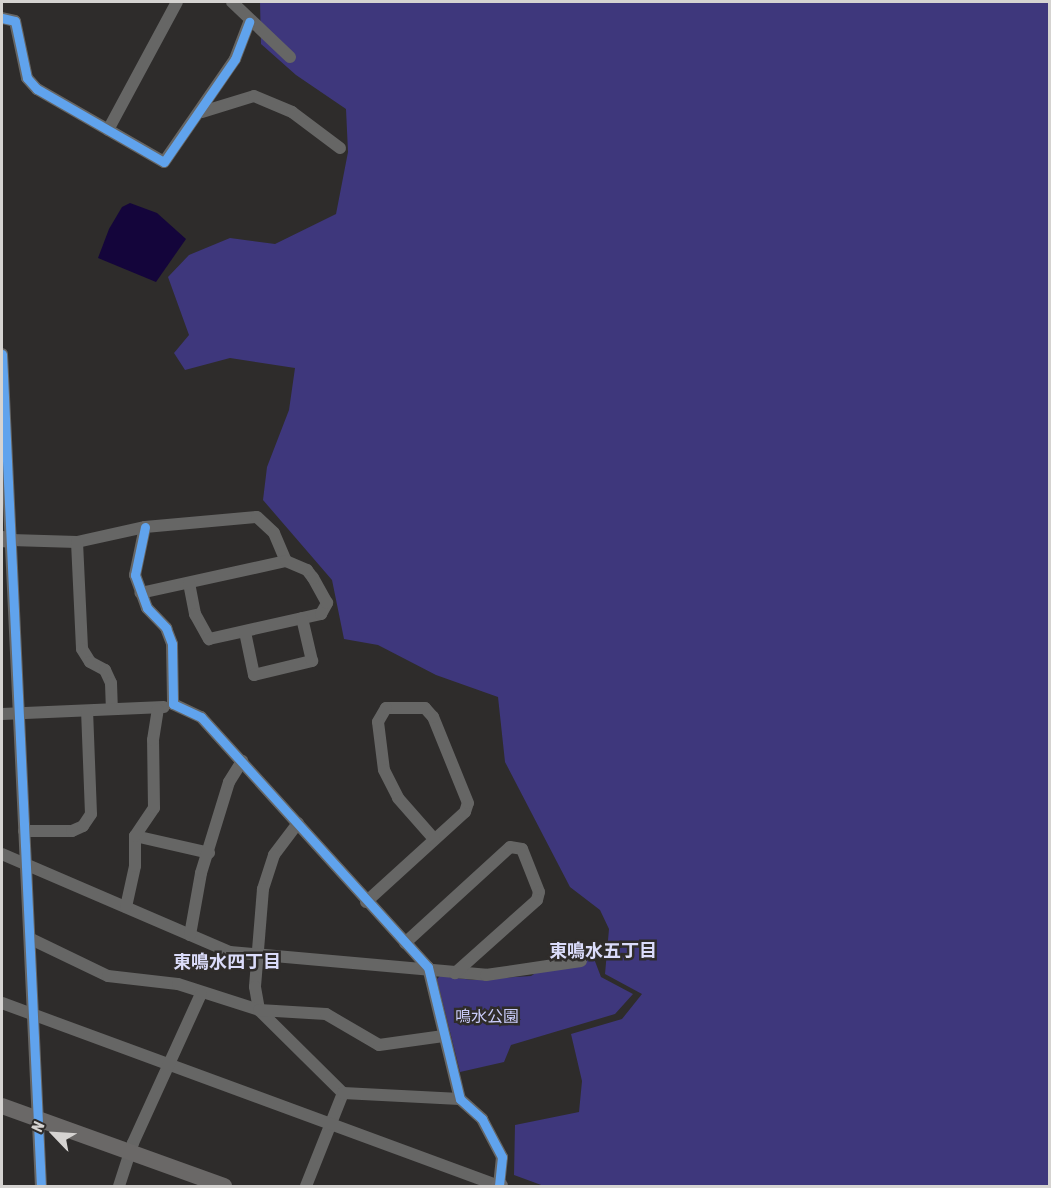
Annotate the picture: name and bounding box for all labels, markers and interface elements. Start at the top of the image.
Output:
district label: 東鳴水五丁目 [549,940,657,962]
district label: 東鳴水四丁目 [173,951,281,973]
park label: 鳴水公園 [455,1006,519,1026]
north arrow [24,1104,84,1164]
text: N [28,1118,48,1134]

